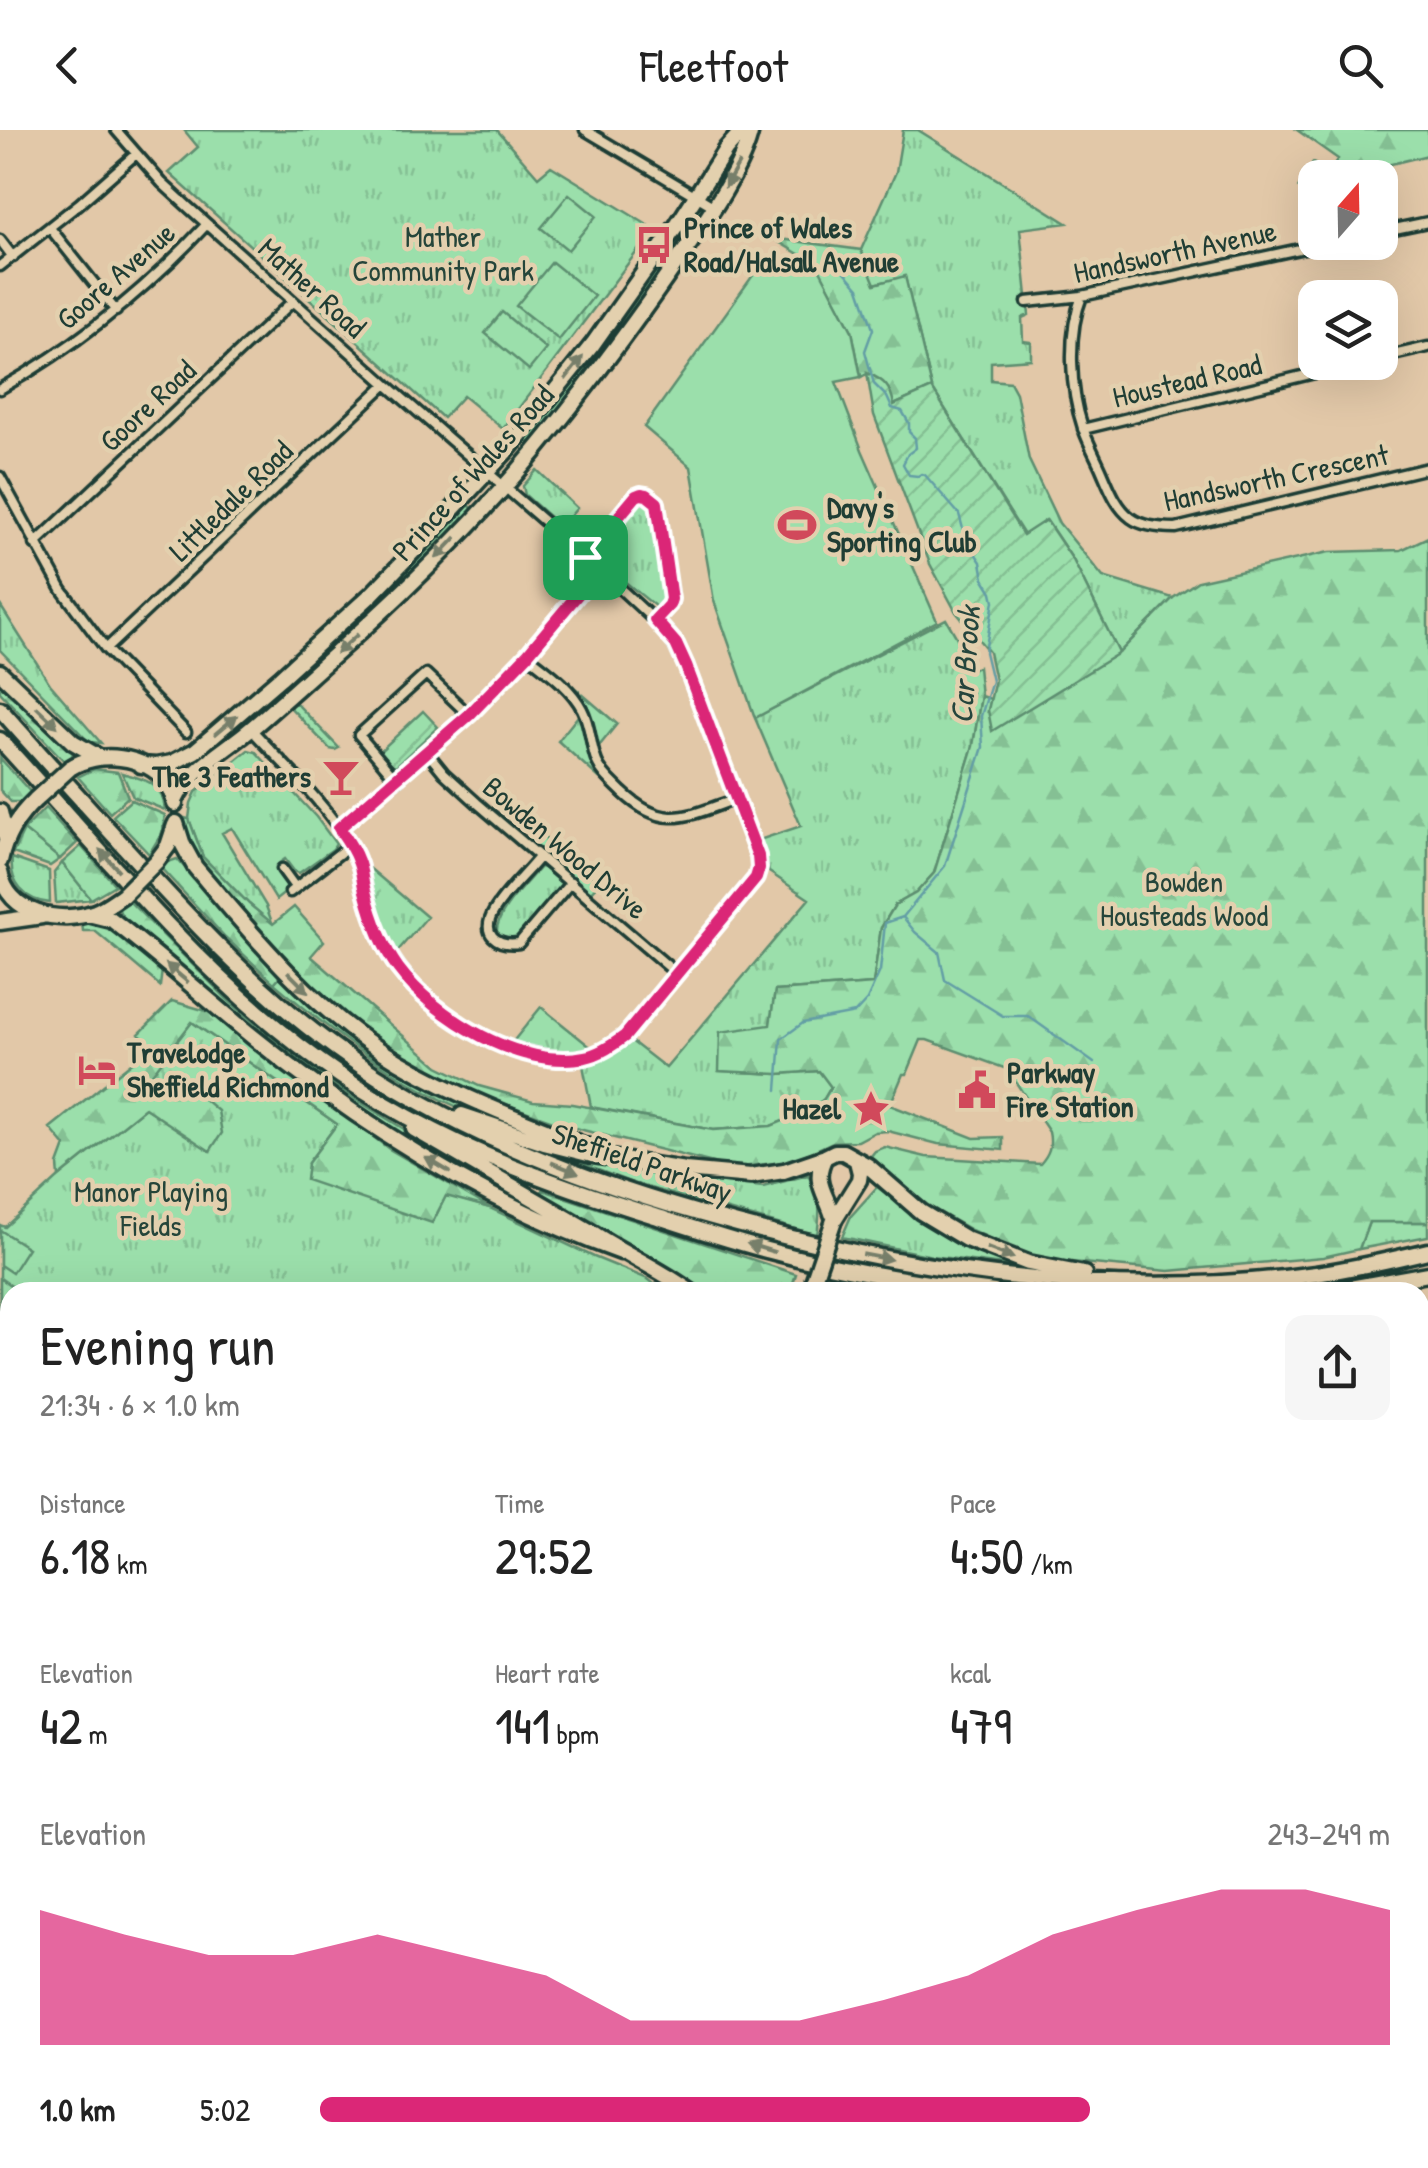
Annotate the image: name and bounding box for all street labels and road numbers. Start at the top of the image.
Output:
street label: Handsworth Avenue [1070,210,1280,292]
street label: Goore Avenue [47,213,183,338]
street label: Mather Road [250,228,375,347]
street label: Houstead Road [1108,343,1265,417]
street label: Goore Road [90,350,204,460]
street label: Prince of Wales Road [382,375,562,569]
street label: Littledale Road [160,431,301,570]
street label: Handsworth Crescent [1160,434,1393,520]
street label: Bowden Wood Drive [475,767,656,928]
street label: Sheffield Parkway [547,1113,738,1212]

